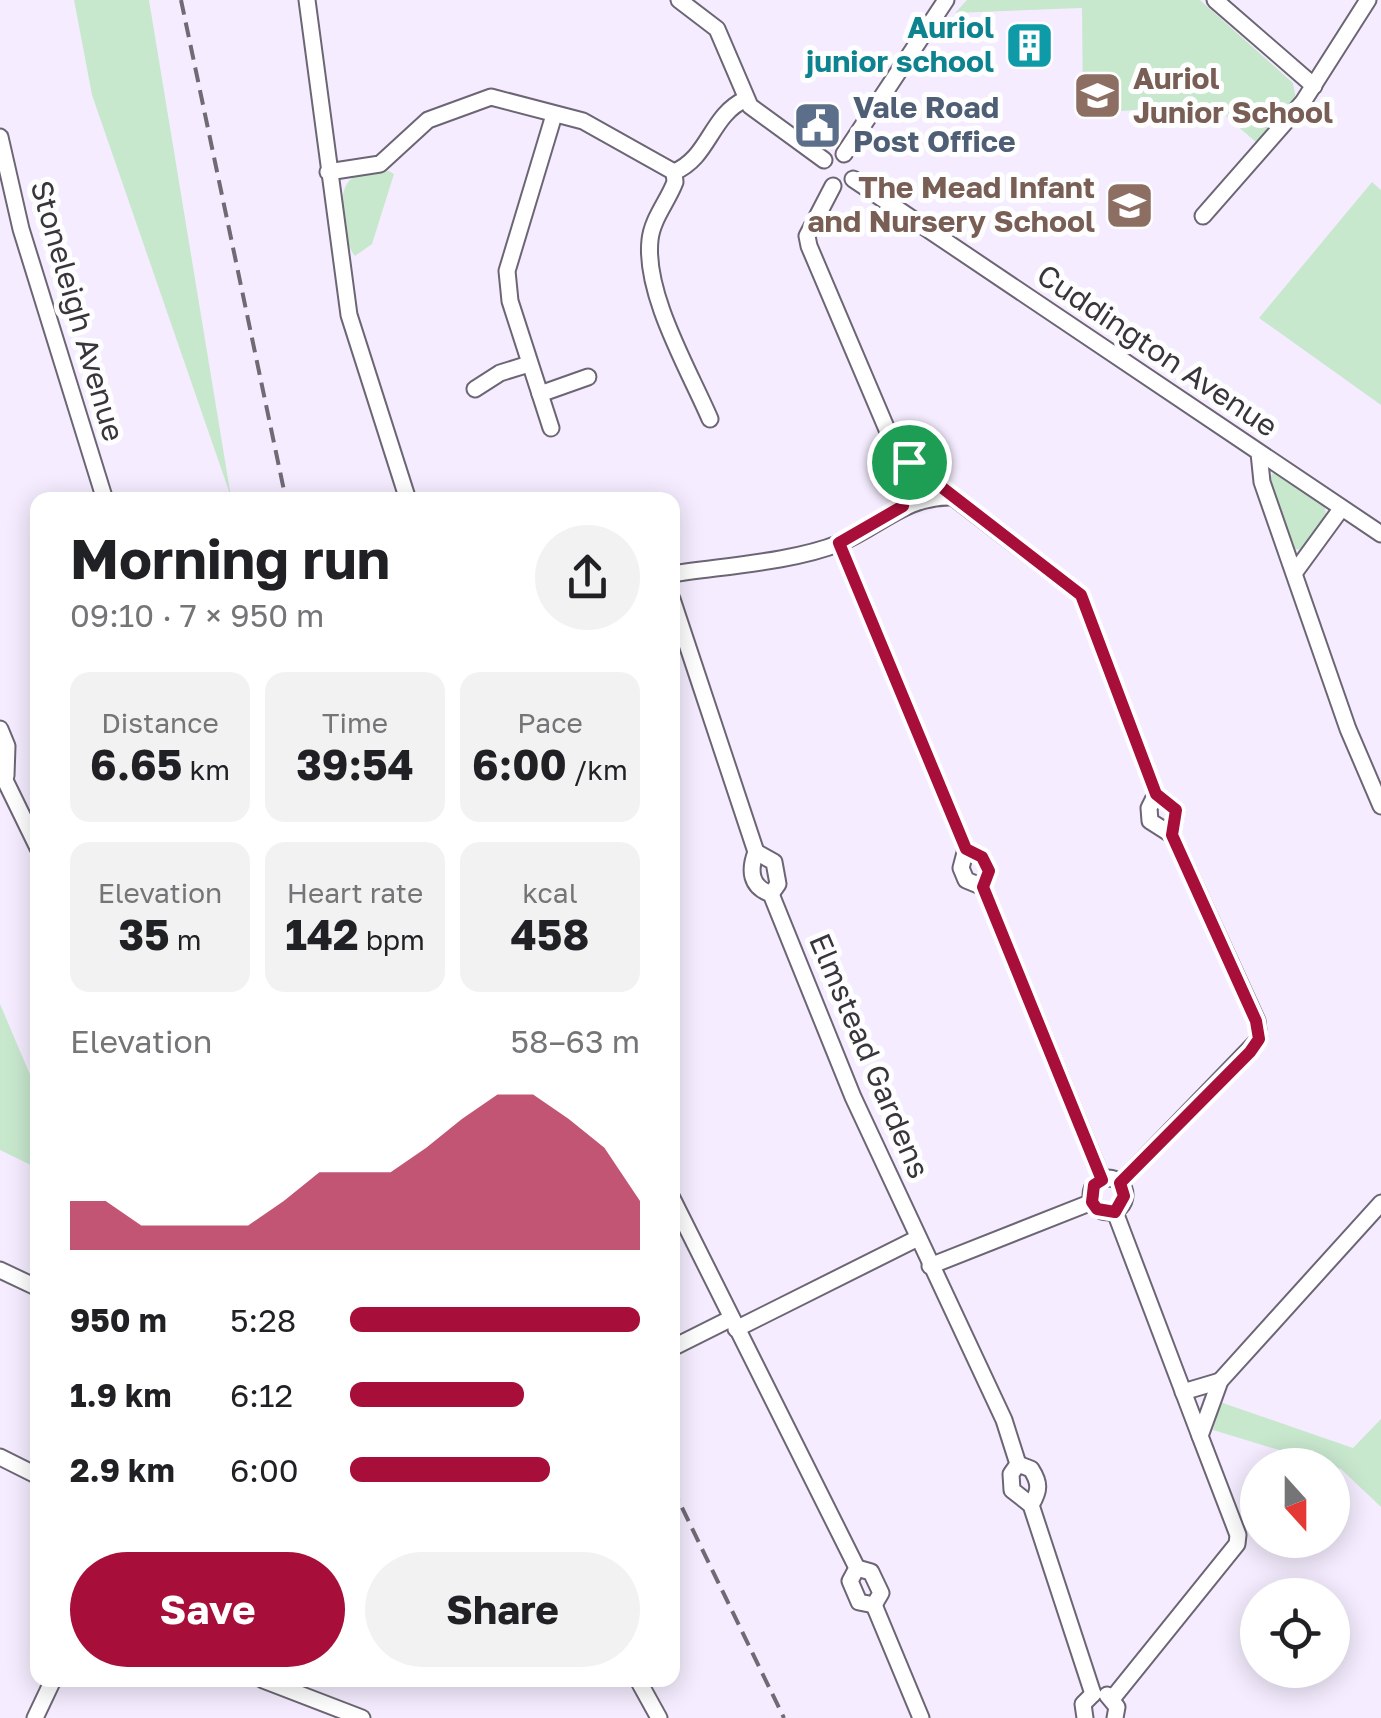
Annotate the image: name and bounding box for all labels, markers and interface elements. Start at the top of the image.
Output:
place label: Auriol junior school [805,9,994,79]
building icon: Auriol junior school [1003,19,1055,71]
place label: Auriol Junior School [1133,60,1333,130]
school or university icon: Auriol Junior School [1072,70,1124,122]
place label: Vale Road Post Office [853,89,1016,159]
public building icon: Vale Road Post Office [792,99,844,151]
place label: The Mead Infant and Nursery School [807,169,1095,239]
street label: Stoneleigh Avenue [24,176,132,445]
school or university icon: The Mead Infant and Nursery School [1104,179,1156,231]
street label: Cuddington Avenue [1030,256,1285,444]
pin [867,420,952,505]
icon: arrive [882,435,937,490]
text: Morning run [70,525,390,591]
button: share [535,525,640,630]
text: 09:10 · 7 × 950 m [70,596,324,634]
text: Distance [101,706,219,739]
text: Time [322,706,388,739]
text: Pace [517,706,583,739]
text: 6.65 [90,739,182,789]
text: 39:54 [296,739,414,789]
text: 6:00 [472,739,567,789]
text: km [182,753,230,786]
text: /km [567,753,628,786]
text: Elevation [98,876,222,909]
text: Heart rate [287,876,423,909]
text: kcal [522,876,578,909]
text: 35 [118,909,170,959]
text: 142 [285,909,359,959]
text: 458 [511,909,589,959]
text: m [170,923,202,956]
text: bpm [359,923,425,956]
street label: Elmstead Gardens [802,928,938,1183]
text: Elevation [70,1022,212,1060]
text: 58–63 m [511,1022,640,1060]
text: 950 m [70,1301,167,1339]
text: 5:28 [230,1301,296,1339]
text: 1.9 km [70,1376,172,1414]
text: 6:12 [230,1376,293,1414]
north arrow [1240,1448,1350,1558]
map controls [1240,1448,1350,1688]
text: 2.9 km [70,1451,175,1489]
text: 6:00 [230,1451,299,1489]
button: Save [70,1552,345,1667]
button: Share [365,1552,640,1667]
button: locate [1240,1578,1350,1688]

